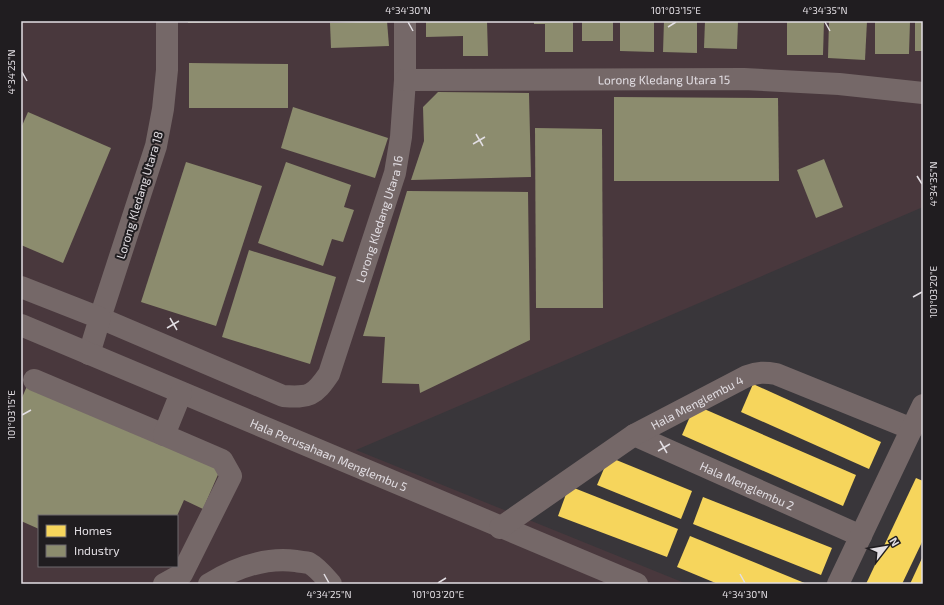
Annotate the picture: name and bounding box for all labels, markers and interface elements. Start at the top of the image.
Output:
text: 4°34'30"N [385,4,431,16]
text: 101°03'15"E [651,4,701,16]
text: 4°34'35"N [802,4,848,16]
text: 4°34'25"N [5,49,17,95]
street label: Lorong Kledang Utara 15 [598,72,730,86]
street label: Lorong Kledang Utara 18 [113,129,165,261]
street label: Lorong Kledang Utara 16 [353,154,405,284]
text: 4°34'35"N [927,161,939,207]
text: 101°03'20"E [927,266,939,318]
street label: Hala Menglembu 4 [648,372,745,432]
text: 101°03'15"E [5,390,17,440]
street label: Hala Perusahaan Menglembu 5 [248,415,410,494]
street label: Hala Menglembu 2 [698,458,797,513]
legend [38,515,178,567]
text: Homes [74,523,112,537]
north arrow [866,527,906,567]
text: N [887,535,903,548]
text: Industry [74,543,120,557]
text: 4°34'25"N [306,588,352,600]
text: 101°03'20"E [412,588,464,600]
text: 4°34'30"N [722,588,768,600]

